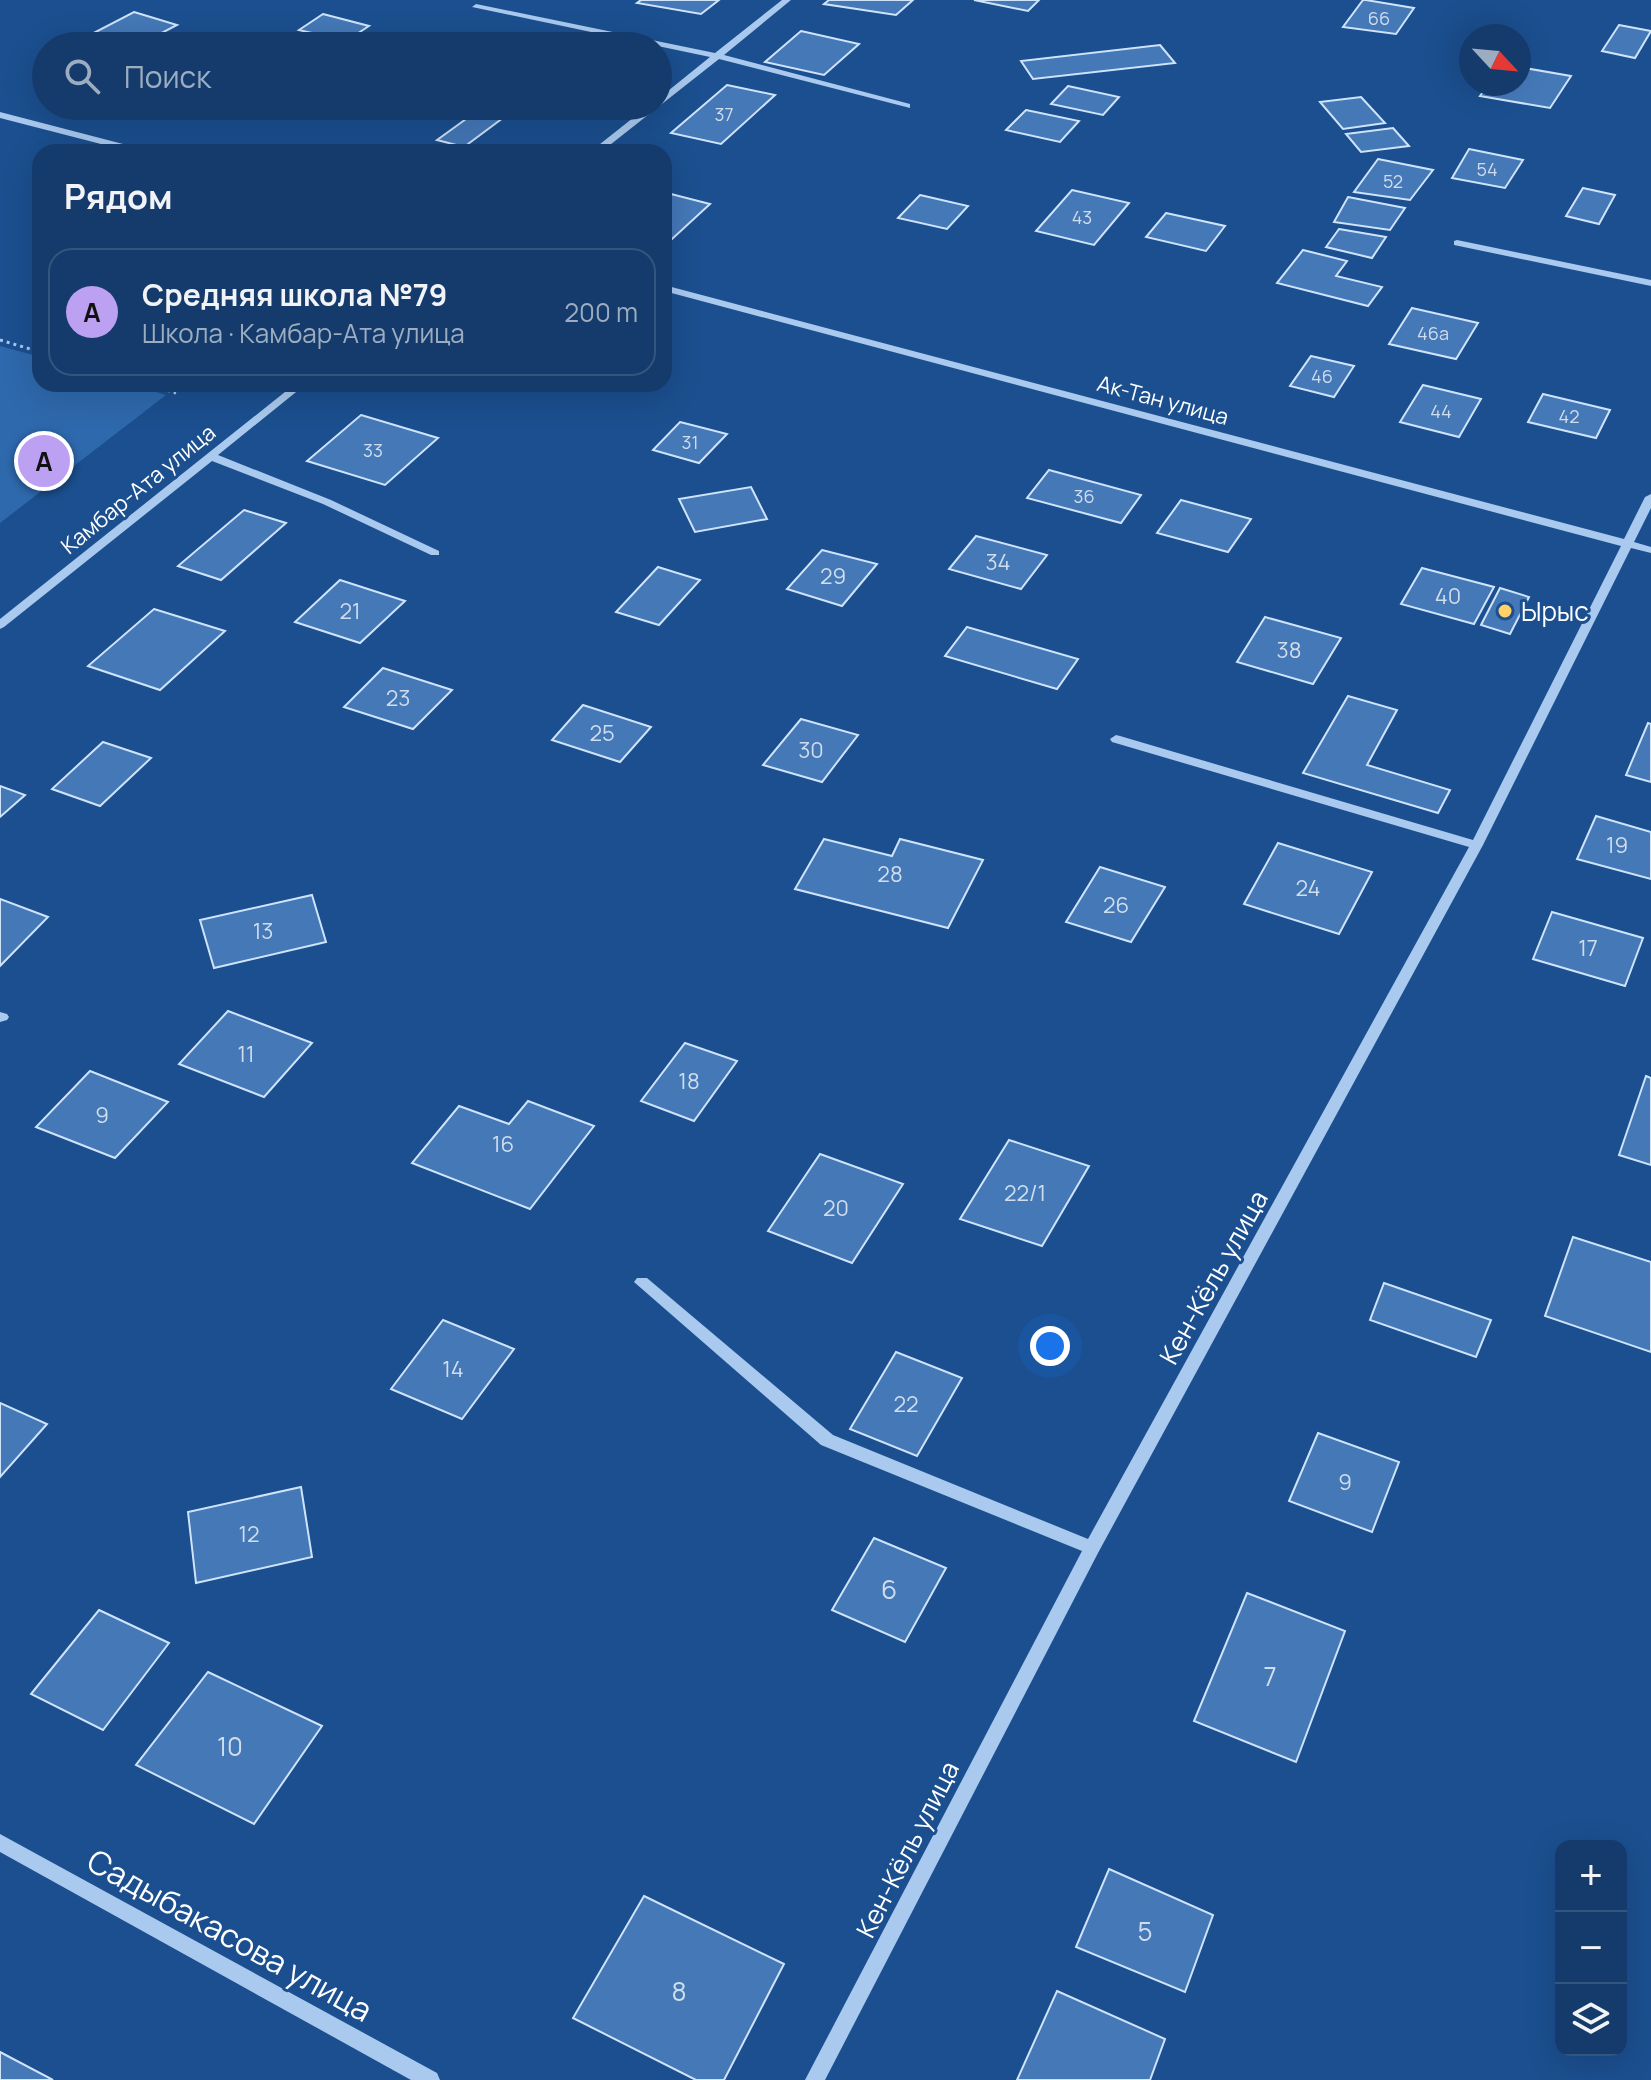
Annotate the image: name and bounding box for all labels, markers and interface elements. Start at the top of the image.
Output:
house number: 66 [1368,6,1390,30]
north arrow [1459,24,1531,96]
search box [32,32,672,120]
icon: search [60,54,104,98]
text: Поиск [124,56,211,97]
house number: 37 [715,102,734,126]
house number: 54 [1476,157,1498,181]
house number: 52 [1383,169,1403,193]
text: Рядом [64,173,173,219]
house number: 43 [1072,205,1092,229]
text: Средняя школа №79 [142,274,448,315]
text: A [83,294,101,330]
text: 200 m [564,294,638,330]
text: Школа · Камбар-Ата улица [142,315,465,351]
house number: 46а [1417,321,1449,345]
house number: 46 [1311,364,1333,388]
street label: Ак-Тан улица [1094,368,1232,432]
house number: 44 [1430,399,1452,423]
house number: 42 [1559,404,1579,428]
street label: Камбар-Ата улица [54,417,222,561]
house number: 31 [682,430,698,454]
pin: A [18,431,70,491]
house number: 33 [363,438,383,462]
house number: 36 [1073,484,1095,508]
house number: 34 [985,547,1011,577]
house number: 29 [820,561,846,591]
house number: 40 [1435,581,1461,611]
place label: Ырыс [1521,593,1589,629]
house number: 21 [339,596,361,626]
marker: Ырыс [1496,602,1514,620]
house number: 38 [1277,635,1301,665]
house number: 23 [386,683,410,713]
house number: 25 [589,718,615,748]
house number: 30 [798,735,824,765]
house number: 19 [1606,830,1628,860]
house number: 28 [877,859,903,889]
house number: 24 [1295,873,1321,903]
house number: 26 [1103,890,1129,920]
house number: 13 [253,916,273,946]
house number: 17 [1578,933,1598,963]
house number: 11 [237,1039,255,1069]
house number: 18 [678,1066,700,1096]
house number: 9 [95,1100,109,1130]
house number: 16 [492,1129,514,1159]
house number: 22/1 [1004,1178,1046,1208]
street label: Кен-Кёль улица [1150,1184,1276,1370]
house number: 20 [823,1193,849,1223]
your location [1030,1326,1070,1366]
house number: 14 [442,1354,464,1384]
house number: 22 [893,1389,919,1419]
house number: 9 [1338,1467,1352,1497]
house number: 12 [238,1519,260,1549]
house number: 6 [881,1571,897,1607]
house number: 7 [1263,1658,1277,1694]
house number: 10 [217,1728,243,1764]
street label: Кен-Кёль улица [847,1755,967,1943]
street label: Садыбакасова улица [80,1838,380,2032]
map controls [1555,1840,1627,2056]
button: + [1555,1840,1627,1912]
button: − [1555,1912,1627,1984]
house number: 5 [1137,1913,1153,1949]
house number: 8 [671,1973,687,2009]
button: layers [1555,1984,1627,2056]

